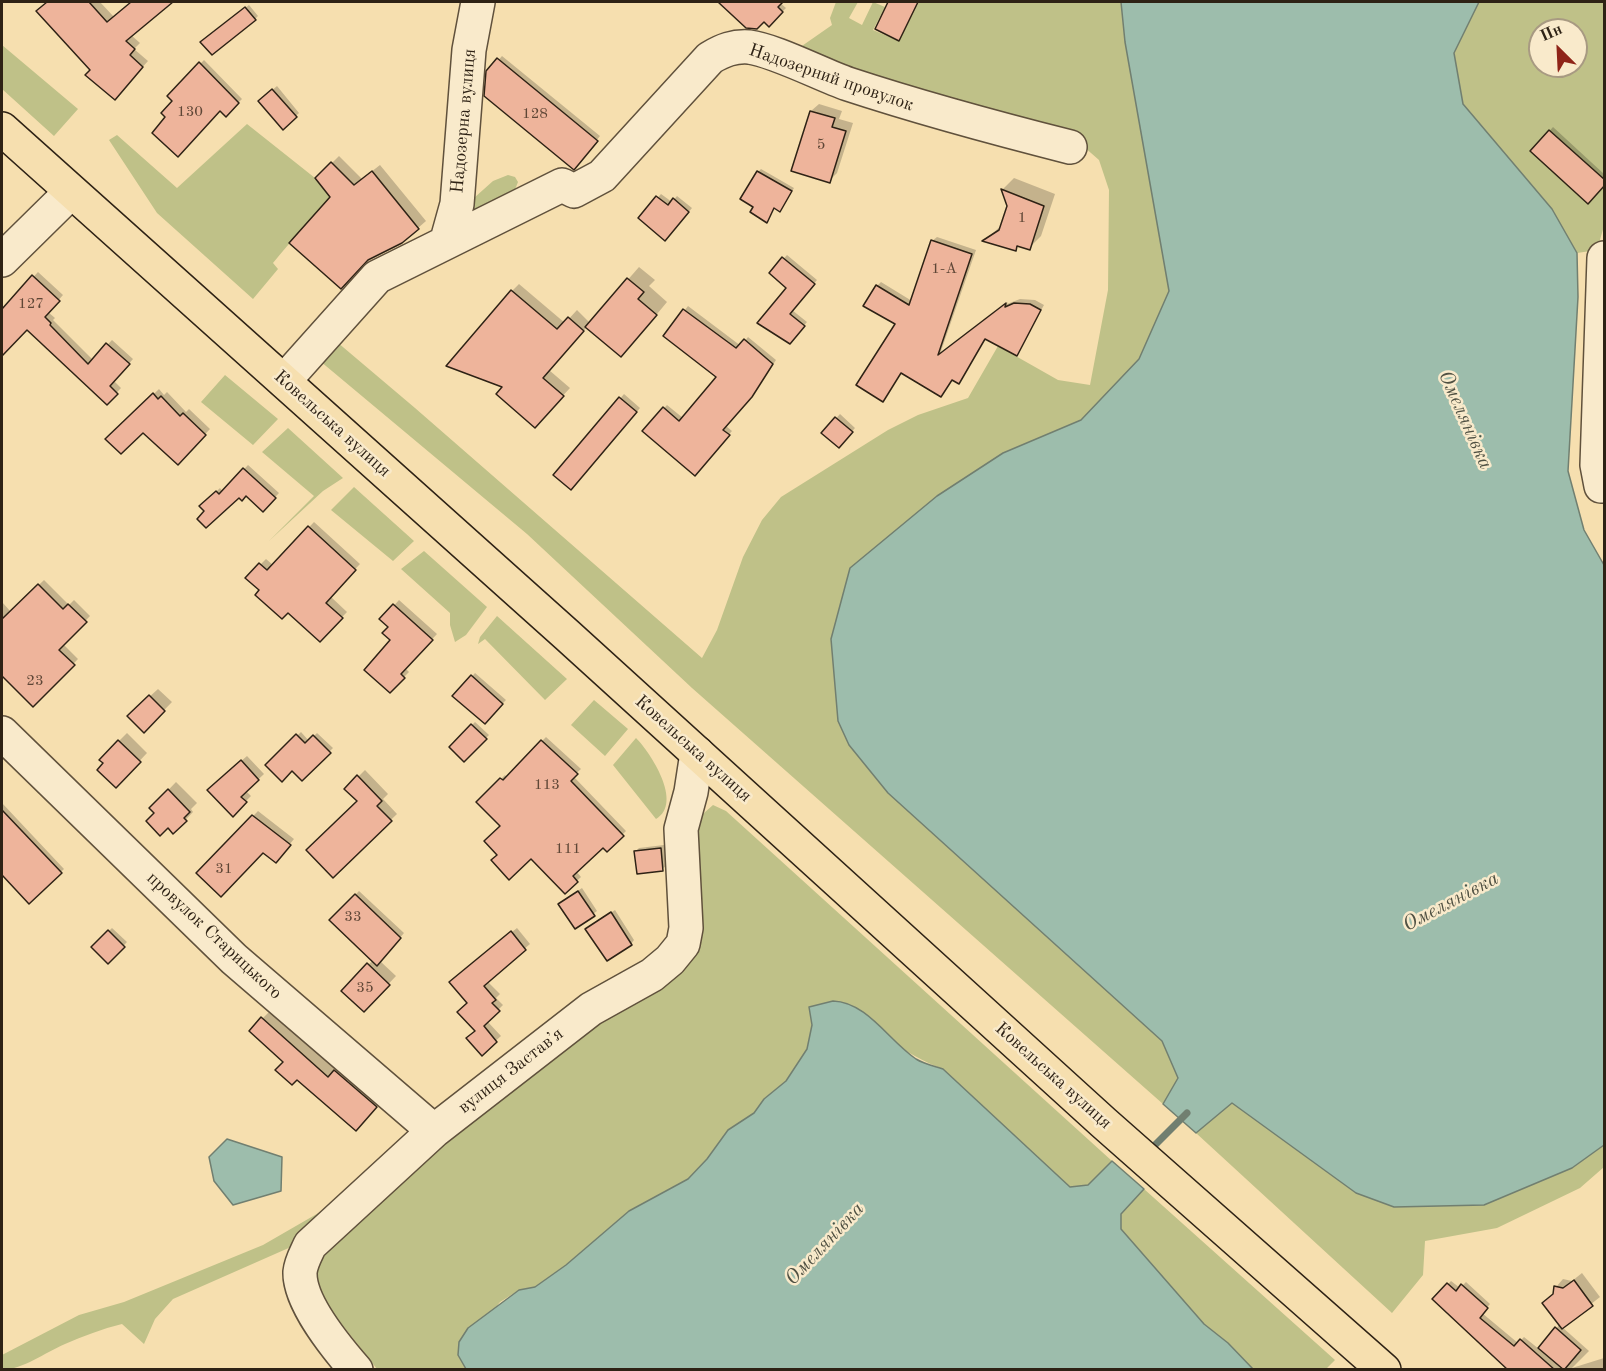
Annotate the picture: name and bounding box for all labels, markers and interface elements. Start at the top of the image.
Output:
north arrow [1528,18,1588,78]
text: Пн [1538,22,1565,45]
street label: Надозерний провулок [746,40,916,116]
street label: Надозерна вулиця [447,48,481,194]
house number: 130 [177,103,203,121]
house number: 128 [522,105,548,123]
house number: 5 [817,136,825,154]
house number: 1 [1018,209,1026,227]
house number: 1-А [931,260,957,278]
house number: 127 [18,295,44,313]
street label: Ковельська вулиця [269,366,395,482]
water label: Омелянівка [1433,367,1497,473]
house number: 23 [26,672,44,690]
street label: Ковельська вулиця [630,691,756,807]
house number: 113 [534,776,560,794]
house number: 111 [555,840,581,858]
house number: 31 [215,860,233,878]
water label: Омелянівка [1399,867,1503,937]
street label: провулок Старицького [142,868,286,1004]
house number: 33 [344,908,362,926]
house number: 35 [356,979,374,997]
street label: Ковельська вулиця [990,1018,1116,1134]
street label: вулиця Заставʼя [454,1023,568,1119]
water label: Омелянівка [780,1197,870,1291]

